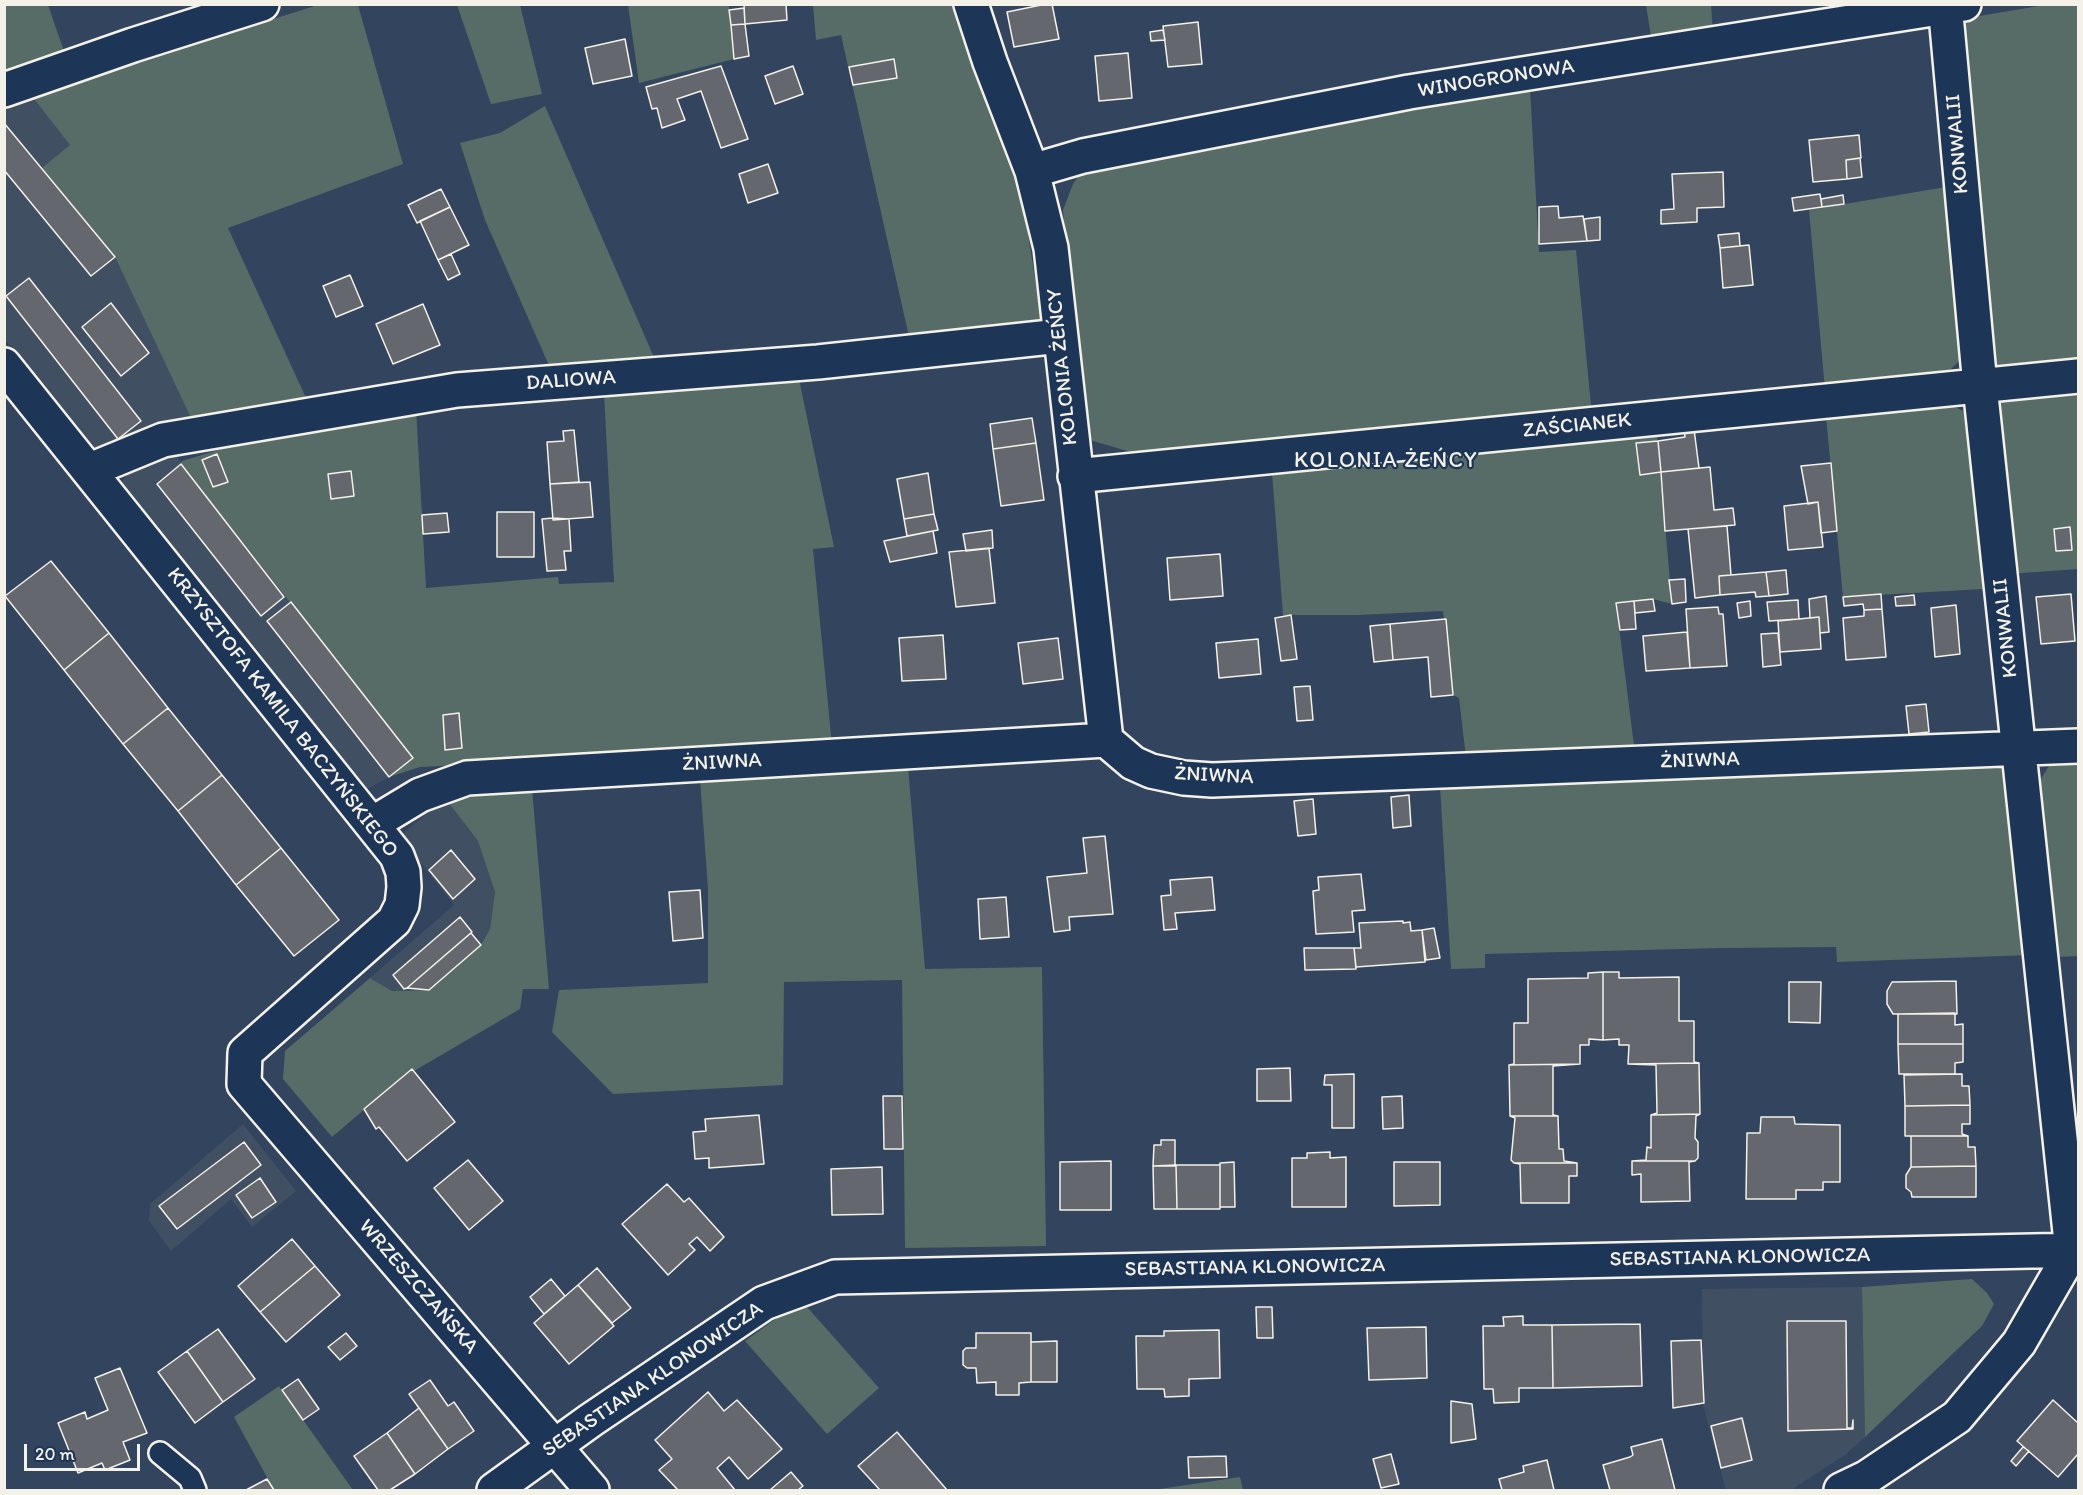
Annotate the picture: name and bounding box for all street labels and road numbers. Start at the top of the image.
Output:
street label: WINOGRONOWA [1416,54,1576,104]
street label: KONWALII [1941,93,1975,195]
street label: KOLONIA ŻEŃCY [1042,287,1084,447]
street label: DALIOWA [525,365,617,397]
street label: ZAŚCIANEK [1522,408,1632,444]
street label: KRZYSZTOFA KAMILA BACZYŃSKIEGO [161,563,403,863]
street label: KONWALII [1988,577,2024,679]
street label: ŻNIWNA [1660,747,1740,775]
street label: ŻNIWNA [682,748,762,778]
street label: ŻNIWNA [1174,761,1254,791]
street label: WRZESZCZAŃSKA [353,1215,483,1359]
street label: SEBASTIANA KLONOWICZA [1610,1243,1870,1273]
street label: SEBASTIANA KLONOWICZA [1125,1253,1385,1283]
street label: SEBASTIANA KLONOWICZA [538,1297,768,1463]

